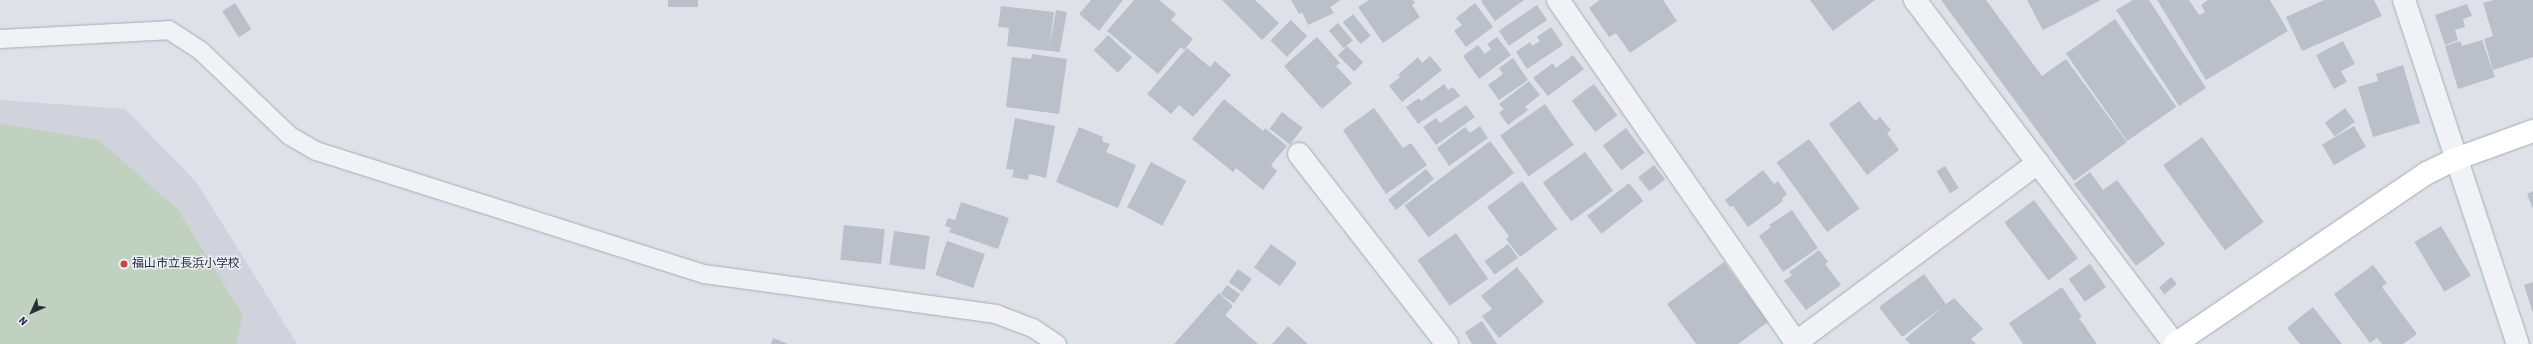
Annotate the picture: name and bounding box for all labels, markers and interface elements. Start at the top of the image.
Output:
place label: 福山市立長浜小学校 [132,257,240,271]
marker: 福山市立長浜小学校 [119,259,129,269]
north arrow [12,292,52,332]
text: N [15,313,31,329]

